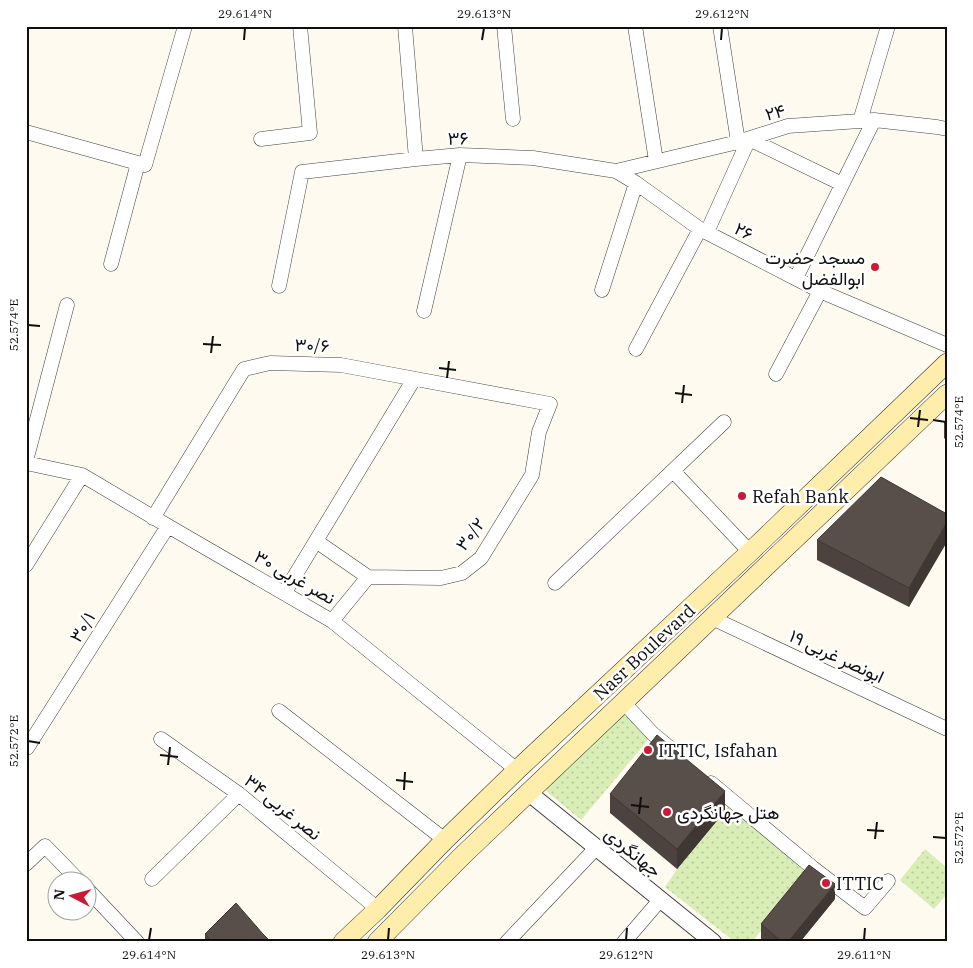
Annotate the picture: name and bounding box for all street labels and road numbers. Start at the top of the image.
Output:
street label: ۲۴ [763,98,787,126]
street label: ۳۶ [447,126,469,150]
street label: ۲۶ [731,217,758,245]
street label: ۳۰/۶ [294,333,330,357]
street label: ۳۰/۲ [450,513,490,555]
street label: نصر غربی ۳۰ [250,545,340,609]
street label: Nasr Boulevard [588,599,700,705]
street label: ۳۰/۱ [64,608,100,646]
street label: ابونصر غربی ۱۹ [786,624,888,688]
street label: نصر غربی ۳۴ [240,769,326,845]
street label: جهانگردی [600,822,666,882]

